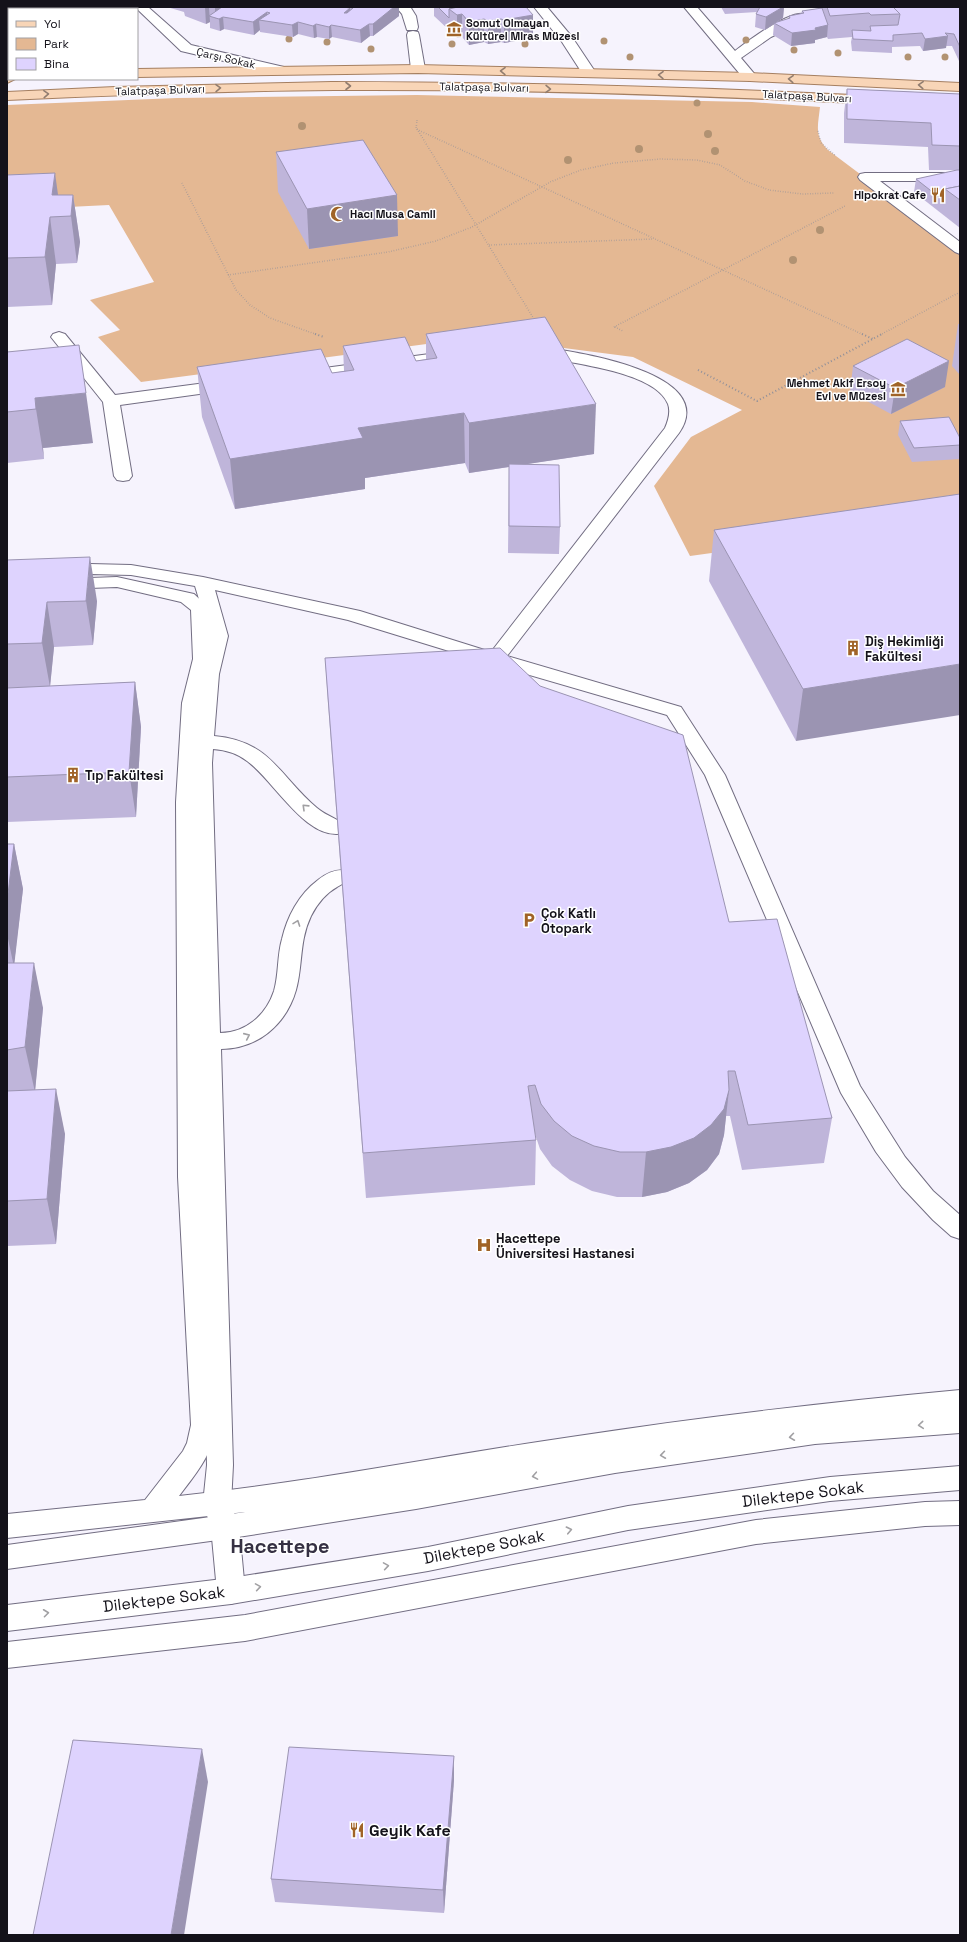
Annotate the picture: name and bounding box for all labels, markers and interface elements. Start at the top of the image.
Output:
legend [8,8,138,80]
text: Yol [44,16,61,32]
place label: Somut Olmayan Kültürel Miras Müzesi [466,16,579,43]
museum icon: Somut Olmayan Kültürel Miras Müzesi [445,20,463,38]
text: Park [44,36,69,52]
street label: Çarşı Sokak [195,44,257,72]
text: Bina [44,56,69,72]
one-way arrow [500,67,506,75]
one-way arrow [658,71,664,79]
one-way arrow [788,74,794,83]
street label: Talatpaşa Bulvarı [439,79,529,95]
street label: Talatpaşa Bulvarı [115,81,205,99]
one-way arrow [918,81,924,89]
one-way arrow [345,82,351,90]
one-way arrow [215,84,221,92]
one-way arrow [545,84,551,93]
street label: Talatpaşa Bulvarı [762,87,852,105]
one-way arrow [43,89,49,98]
restaurant icon: Hipokrat Cafe [929,186,947,204]
place label: Hipokrat Cafe [854,188,926,202]
mosque icon: Hacı Musa Camii [329,205,347,223]
place label: Hacı Musa Camii [350,207,436,221]
place label: Mehmet Akif Ersoy Evi ve Müzesi [787,376,886,403]
museum icon: Mehmet Akif Ersoy Evi ve Müzesi [889,380,907,398]
place label: Diş Hekimliği Fakültesi [865,633,944,665]
building icon: Diş Hekimliği Fakültesi [844,639,862,657]
building icon: Tıp Fakültesi [64,766,82,784]
place label: Tıp Fakültesi [85,767,163,784]
one-way arrow [302,805,310,812]
place label: Çok Katlı Otopark [541,905,596,937]
parking icon: Çok Katlı Otopark [520,911,538,929]
one-way arrow [293,920,301,927]
one-way arrow [242,1033,250,1041]
place label: Hacettepe Üniversitesi Hastanesi [496,1230,635,1262]
hospital icon: Hacettepe Üniversitesi Hastanesi [475,1236,493,1254]
one-way arrow [918,1420,924,1429]
one-way arrow [789,1432,795,1441]
one-way arrow [660,1450,666,1459]
one-way arrow [532,1471,538,1480]
street label: Dilektepe Sokak [741,1476,866,1512]
street label: Dilektepe Sokak [422,1525,547,1569]
one-way arrow [566,1527,572,1535]
district label: Hacettepe [230,1533,330,1559]
one-way arrow [383,1562,389,1571]
street label: Dilektepe Sokak [102,1581,227,1617]
one-way arrow [255,1583,261,1592]
one-way arrow [43,1609,49,1618]
place label: Geyik Kafe [369,1820,451,1841]
restaurant icon: Geyik Kafe [348,1821,366,1839]

